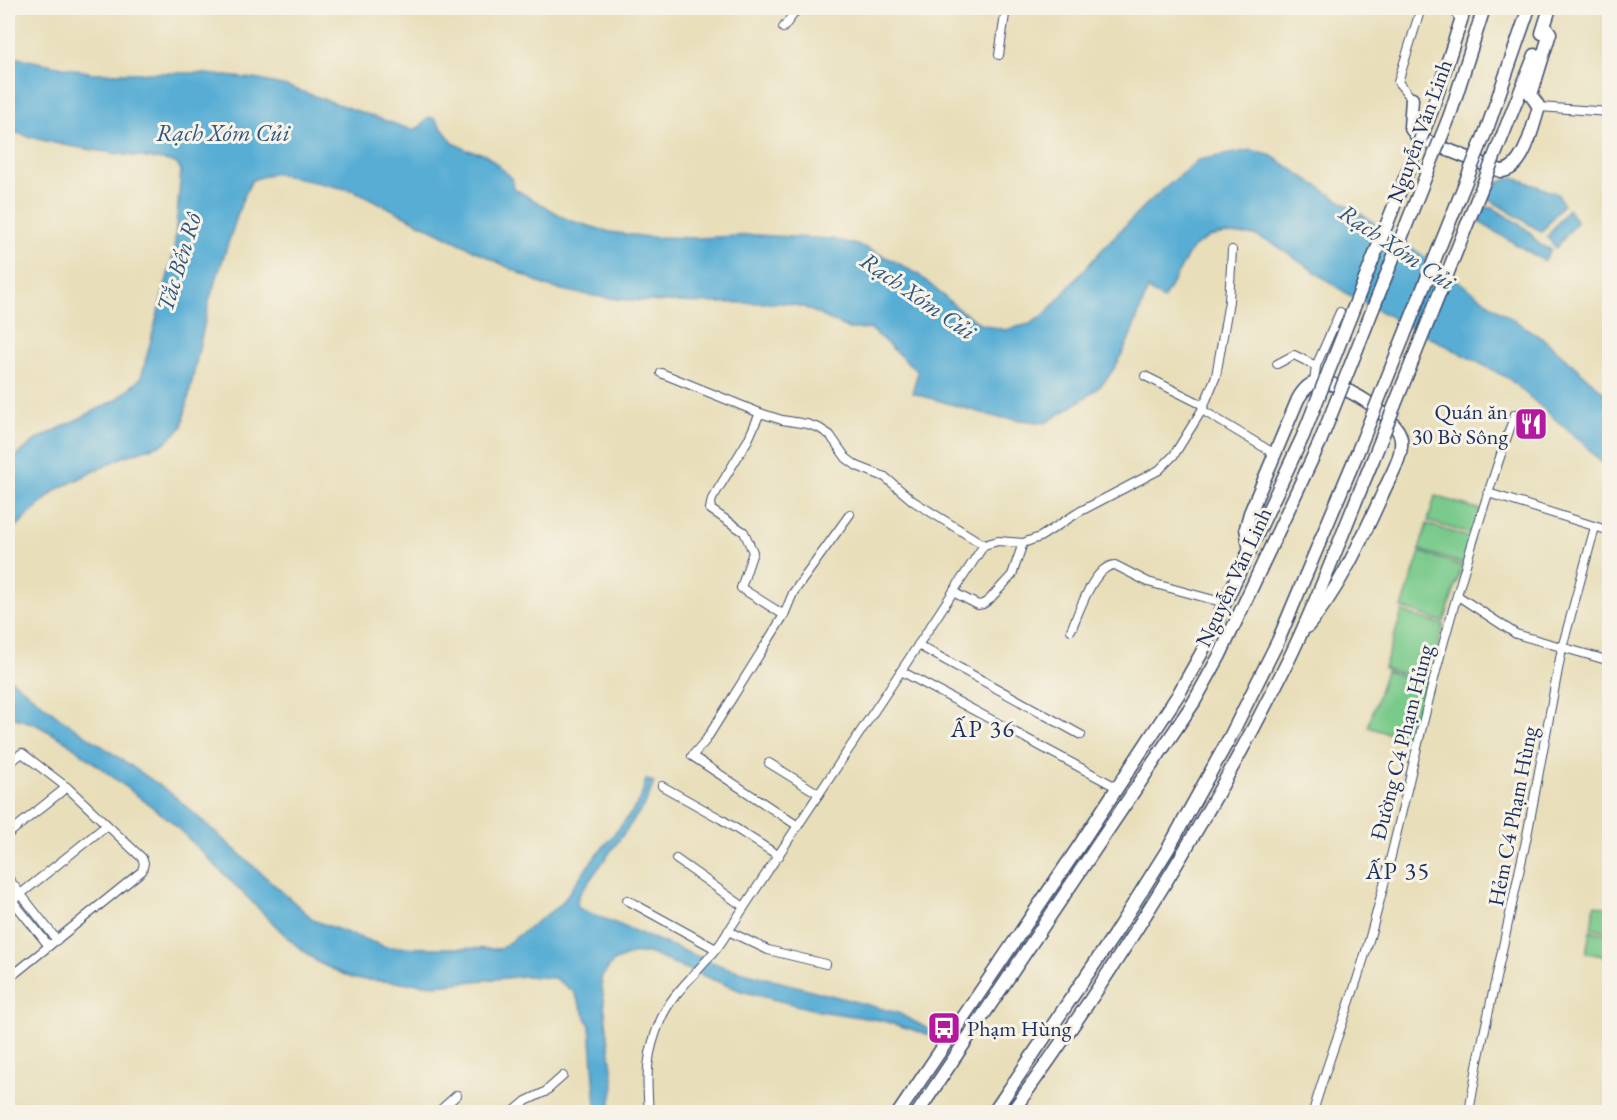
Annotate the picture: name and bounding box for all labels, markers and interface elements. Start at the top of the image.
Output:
street label: Nguyễn Văn Linh [1380,55,1459,207]
water label: Rạch Xóm Củi [156,117,291,148]
water label: Rạch Xóm Củi [1333,196,1462,297]
water label: Tắc Bến Rô [149,208,208,315]
water label: Rạch Xóm Củi [855,245,983,347]
place label: Quán ăn 30 Bờ Sông [1412,397,1508,451]
restaurant icon: Quán ăn 30 Bờ Sông [1513,406,1549,442]
street label: Nguyễn Văn Linh [1188,503,1278,652]
street label: Đường C4 Phạm Hủng [1363,641,1440,843]
district label: ẤP 36 [949,713,1016,744]
street label: Hẻm C4 Phạm Hùng [1481,723,1544,909]
district label: ẤP 35 [1364,855,1431,886]
bus stop icon: Phạm Hùng [926,1010,962,1046]
place label: Phạm Hùng [967,1014,1072,1043]

